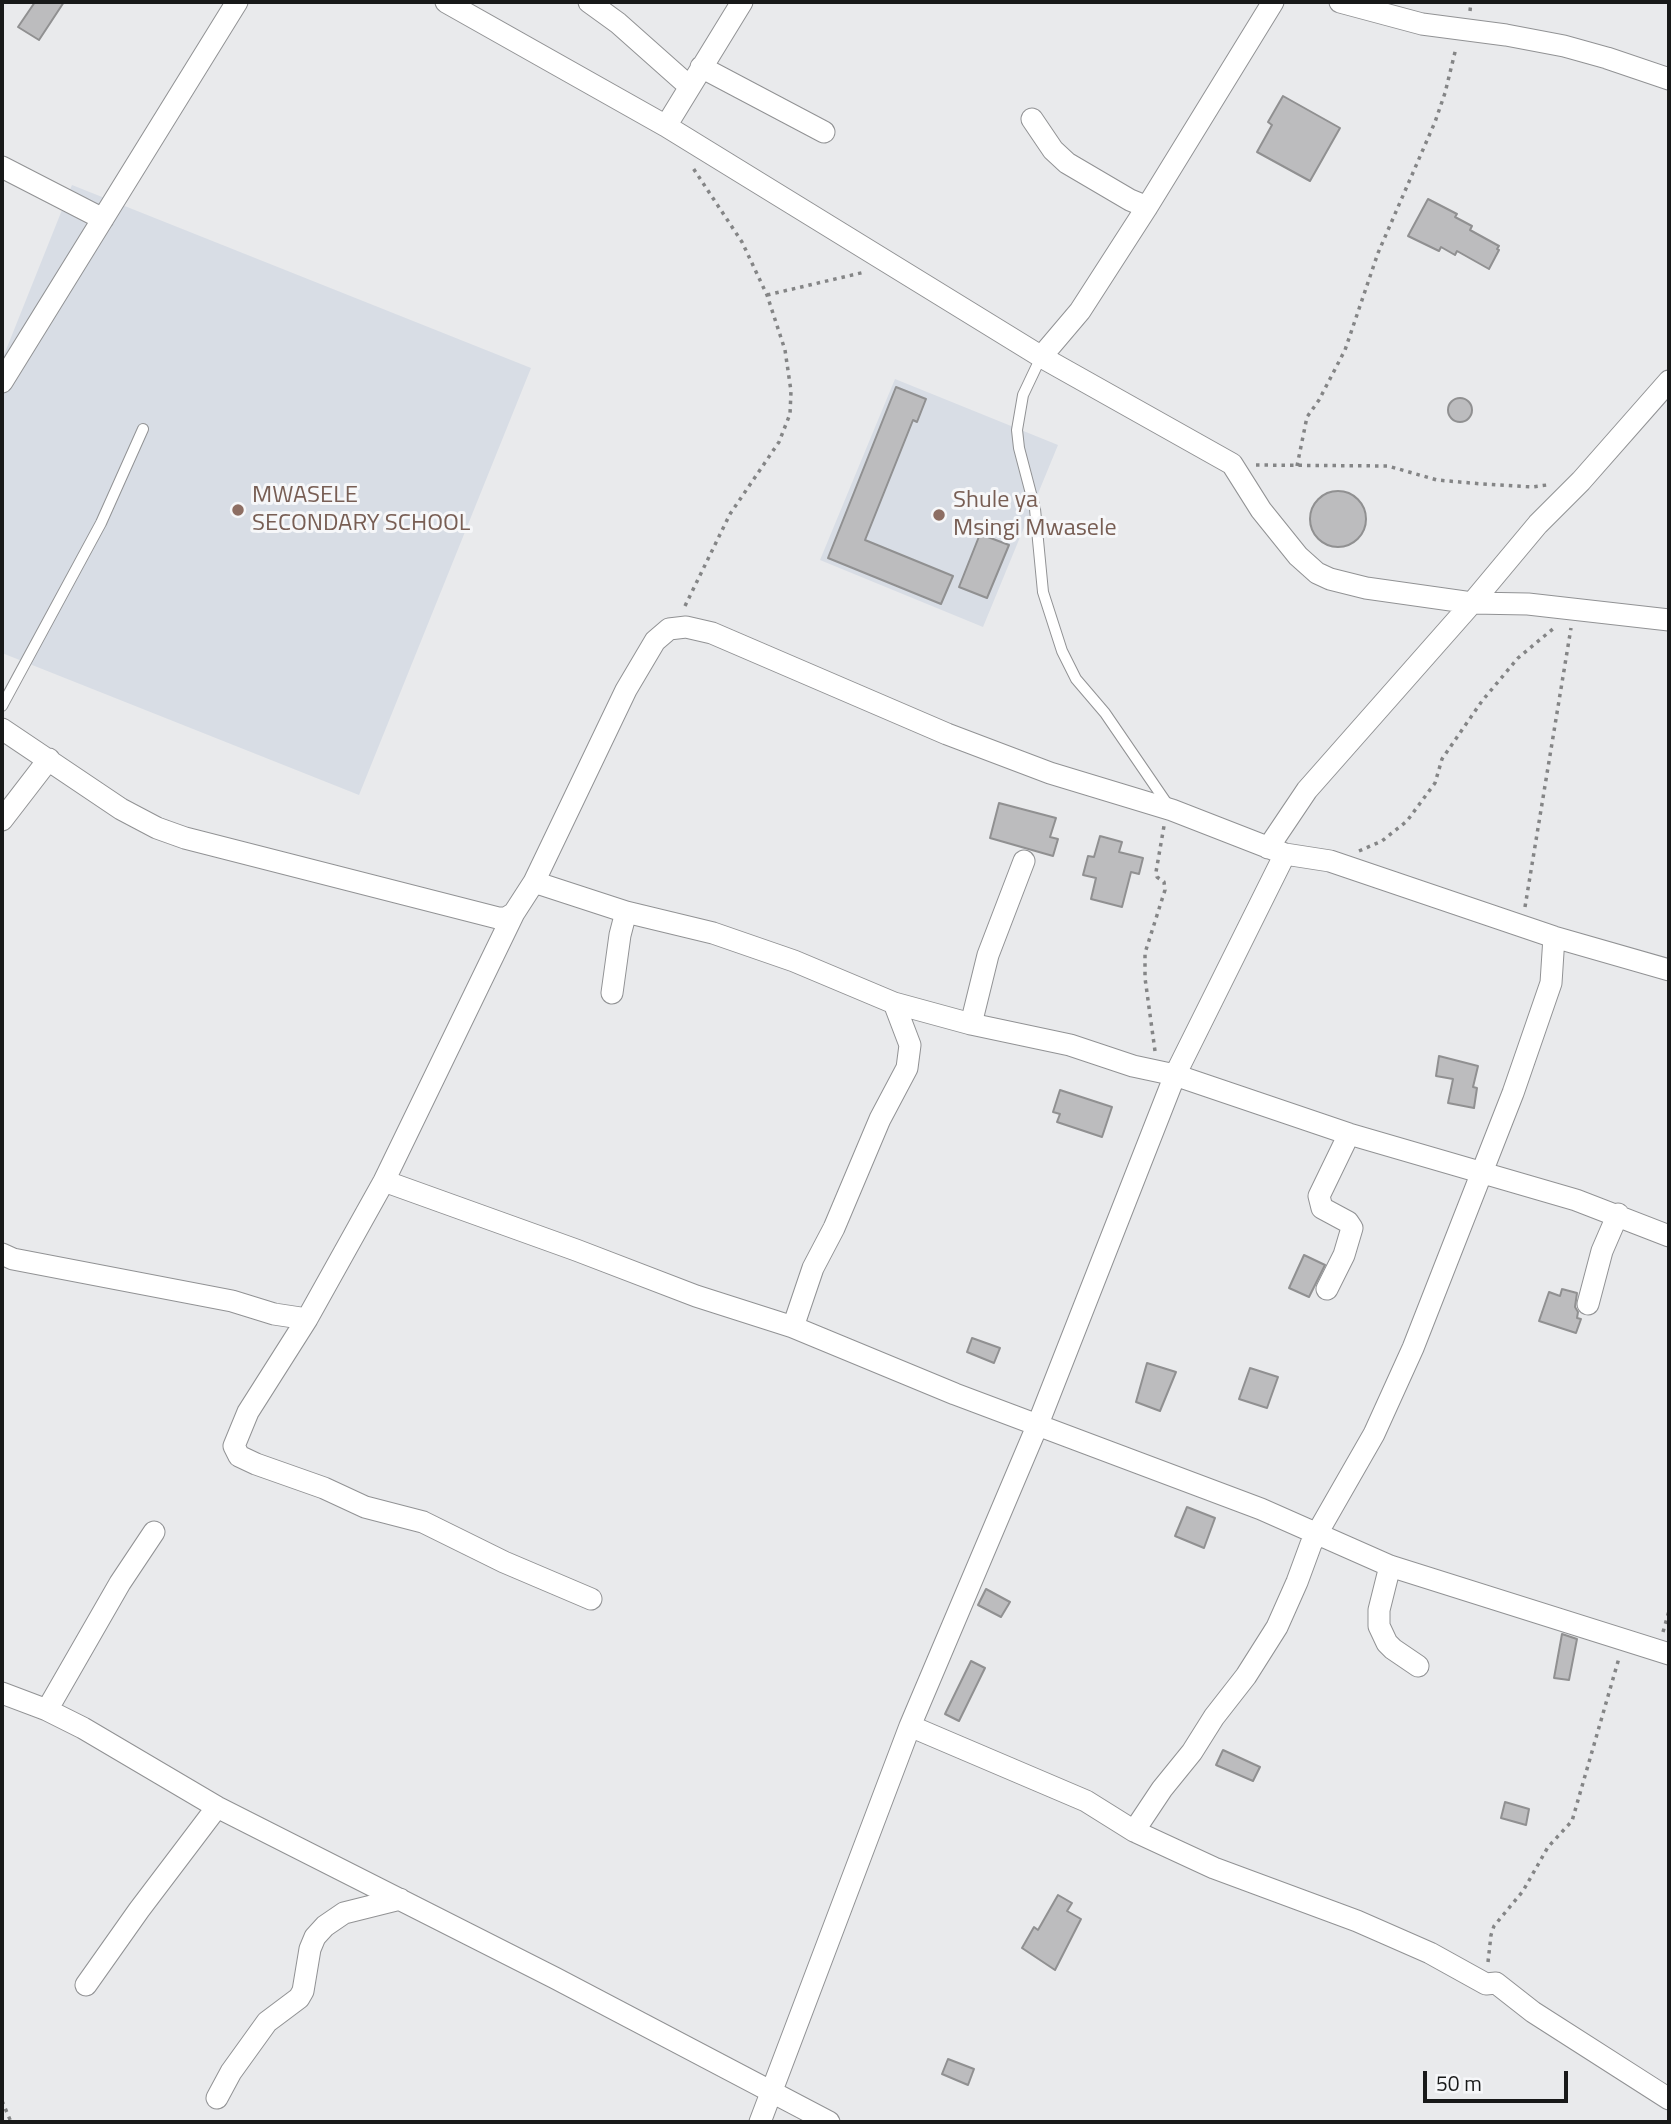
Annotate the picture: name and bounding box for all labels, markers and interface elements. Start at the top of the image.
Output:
place label: MWASELE SECONDARY SCHOOL [252,482,470,538]
place label: Shule ya Msingi Mwasele [953,487,1117,543]
marker: MWASELE SECONDARY SCHOOL [230,502,246,518]
marker: Shule ya Msingi Mwasele [931,507,947,523]
scale bar [1426,2058,1571,2102]
text: 50 m [1436,2067,1482,2099]

